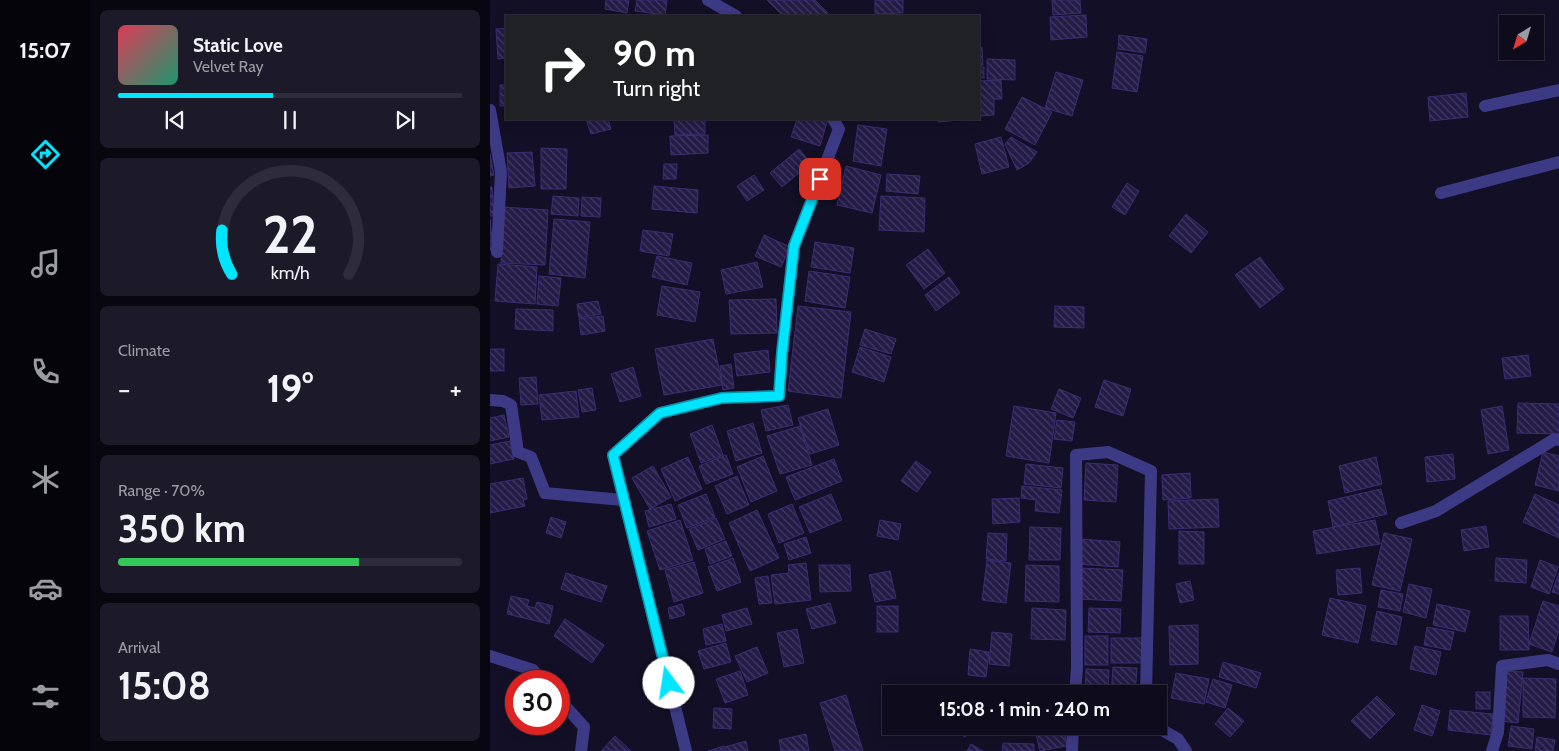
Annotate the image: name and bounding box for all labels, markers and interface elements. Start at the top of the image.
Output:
north arrow [1499,15,1544,60]
map controls [1499,15,1544,60]
text: 90 m [613,32,696,75]
text: Static Love [193,34,283,57]
icon: right [530,35,595,100]
text: 15:07 [19,37,71,64]
text: Velvet Ray [193,57,264,76]
text: Turn right [613,75,700,102]
icon: previous [161,106,189,134]
icon: pause [276,106,304,134]
icon: next [391,106,419,134]
icon: directions [28,137,63,172]
pin [799,158,841,200]
icon: arrive [806,165,834,193]
text: 22 [262,203,318,266]
icon: music [28,246,63,281]
text: km/h [270,262,310,283]
text: Climate [118,341,170,360]
icon: phone [28,354,63,389]
text: 19° [267,365,313,412]
text: − [118,372,130,406]
text: + [450,372,462,406]
icon: climate [28,462,63,497]
text: Range · 70% [118,481,205,500]
text: 350 km [118,505,246,552]
icon: car [28,571,63,606]
text: Arrival [118,638,161,657]
position arrow [642,656,694,708]
text: 15:08 [118,662,211,709]
speed limit sign: 30 [505,670,570,735]
icon: filters [28,679,63,714]
text: 15:08 · 1 min · 240 m [939,698,1110,721]

